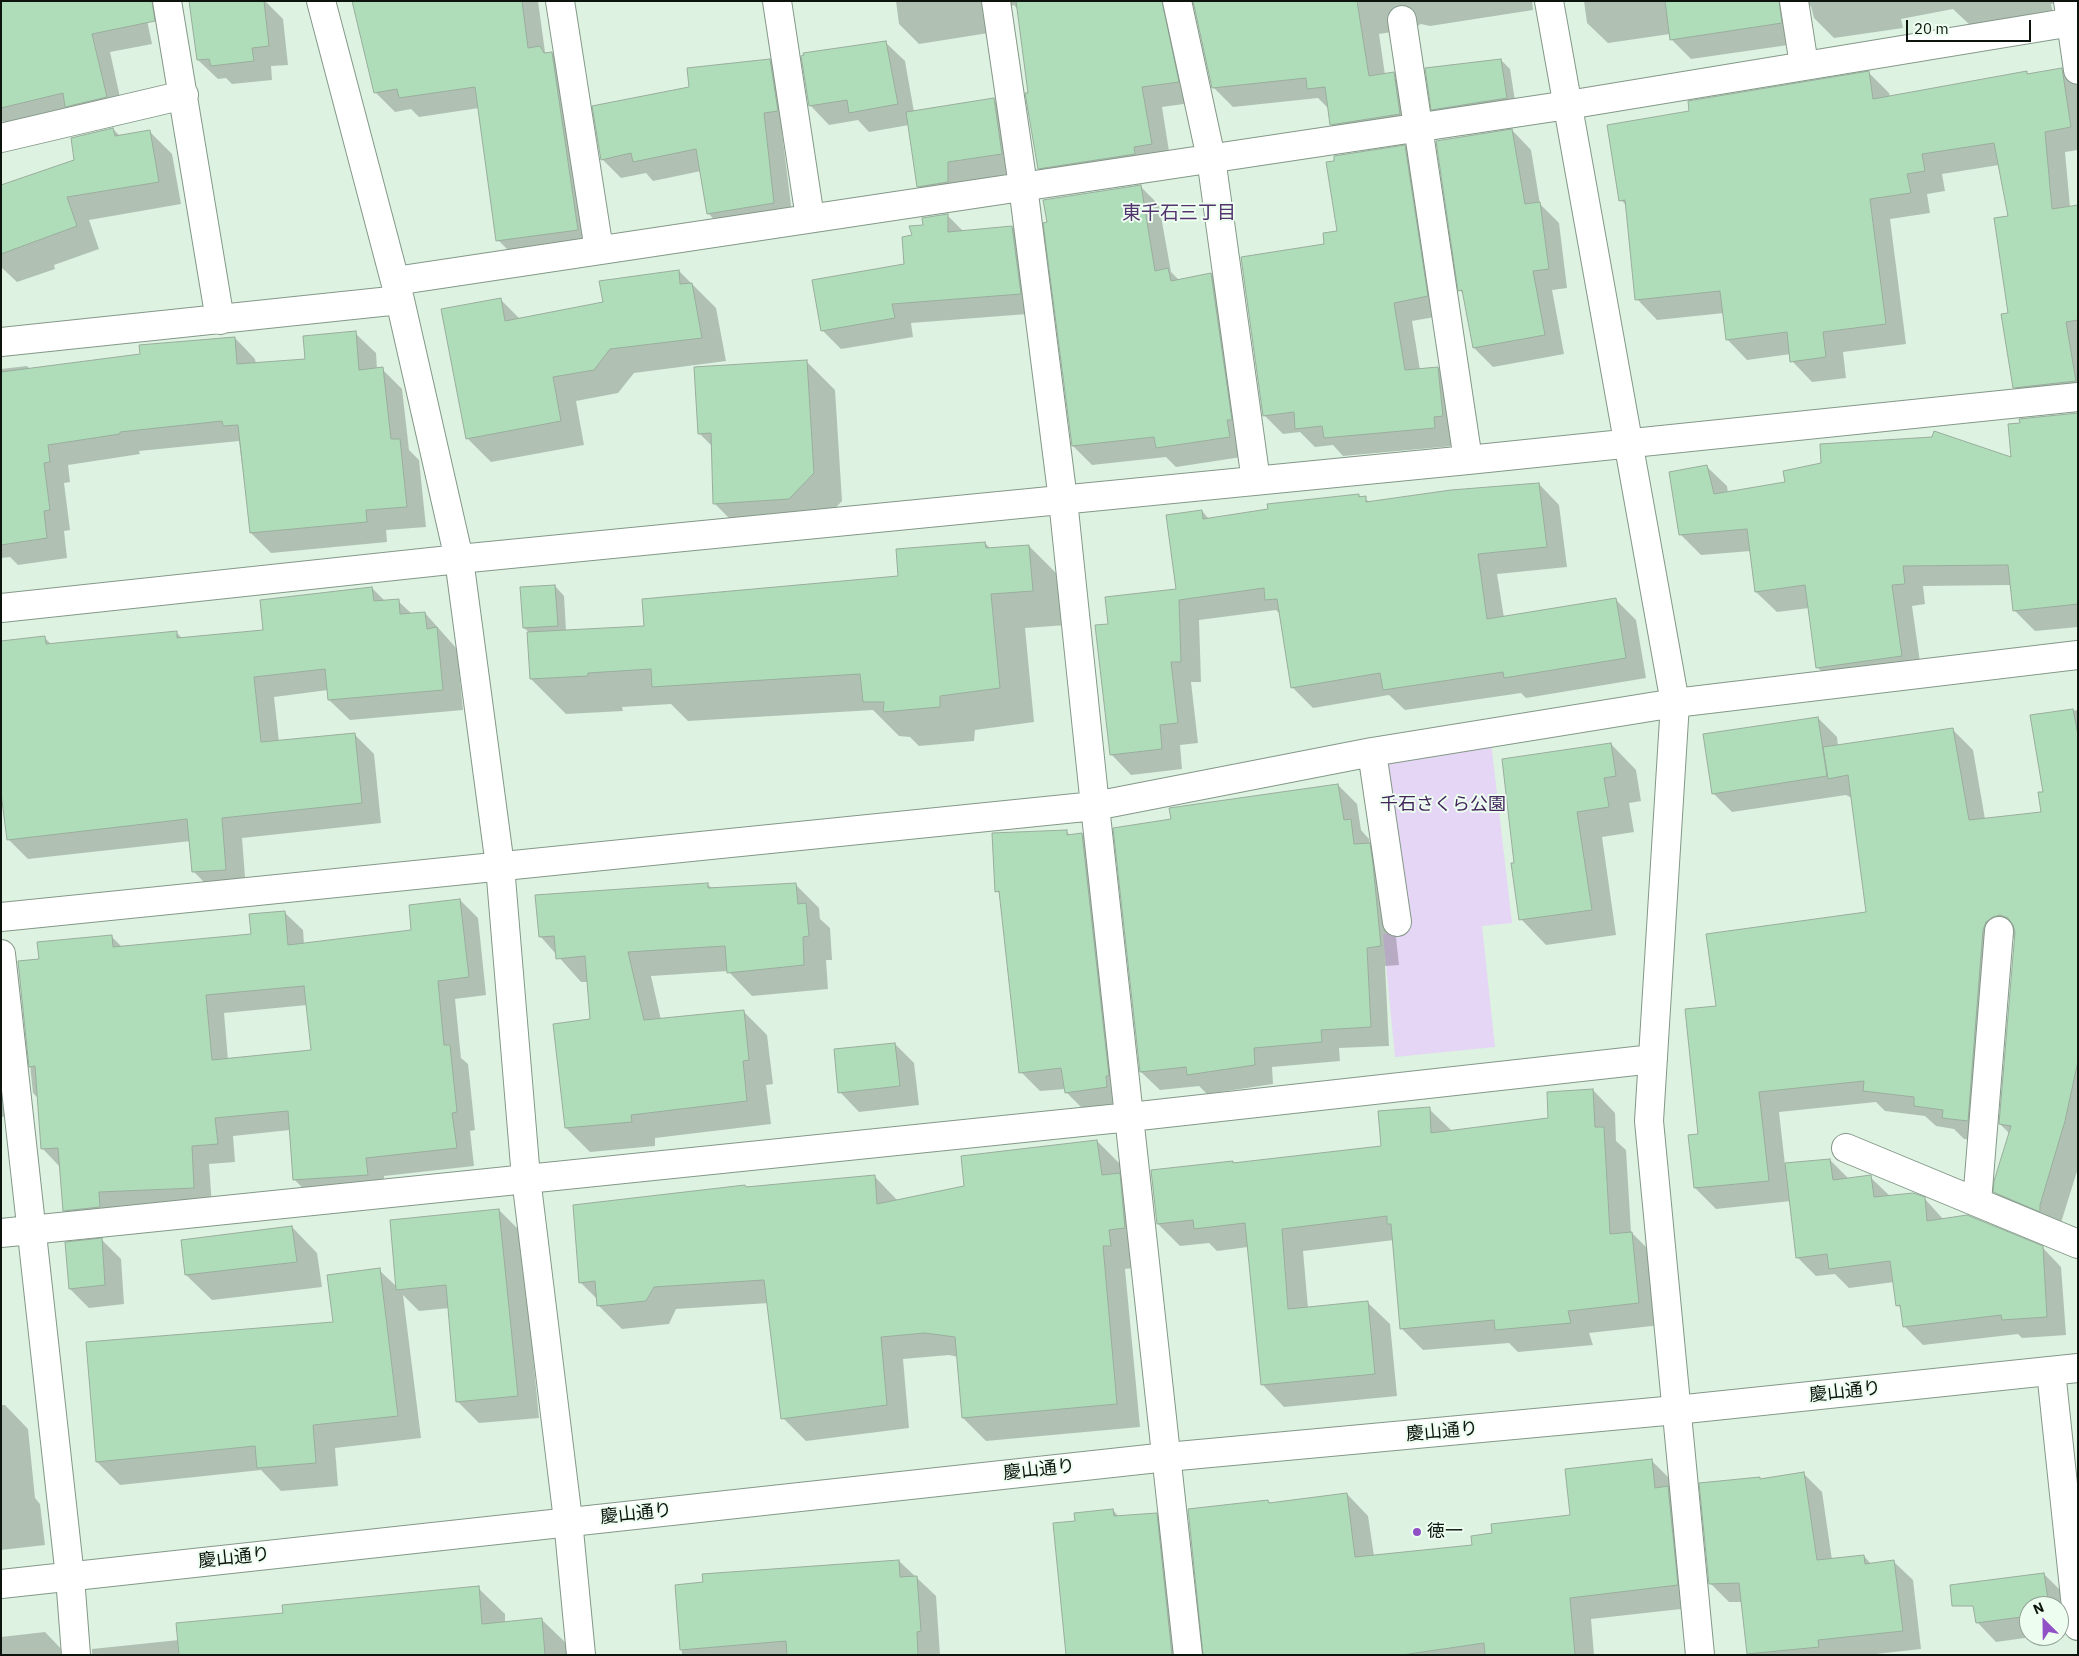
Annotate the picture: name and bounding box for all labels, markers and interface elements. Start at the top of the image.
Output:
scale bar [1909,10,2034,42]
text: 20 m [1914,19,1949,38]
district label: 東千石三丁目 [1122,203,1236,225]
park label: 千石さくら公園 [1380,794,1506,816]
street label: 慶山通り [1808,1377,1882,1407]
street label: 慶山通り [1405,1418,1479,1446]
street label: 慶山通り [1002,1455,1076,1485]
street label: 慶山通り [599,1499,673,1529]
place label: 徳一 [1427,1521,1463,1543]
marker: 徳一 [1411,1526,1423,1538]
street label: 慶山通り [197,1543,271,1573]
north arrow [2019,1596,2069,1646]
text: N [2030,1598,2047,1618]

